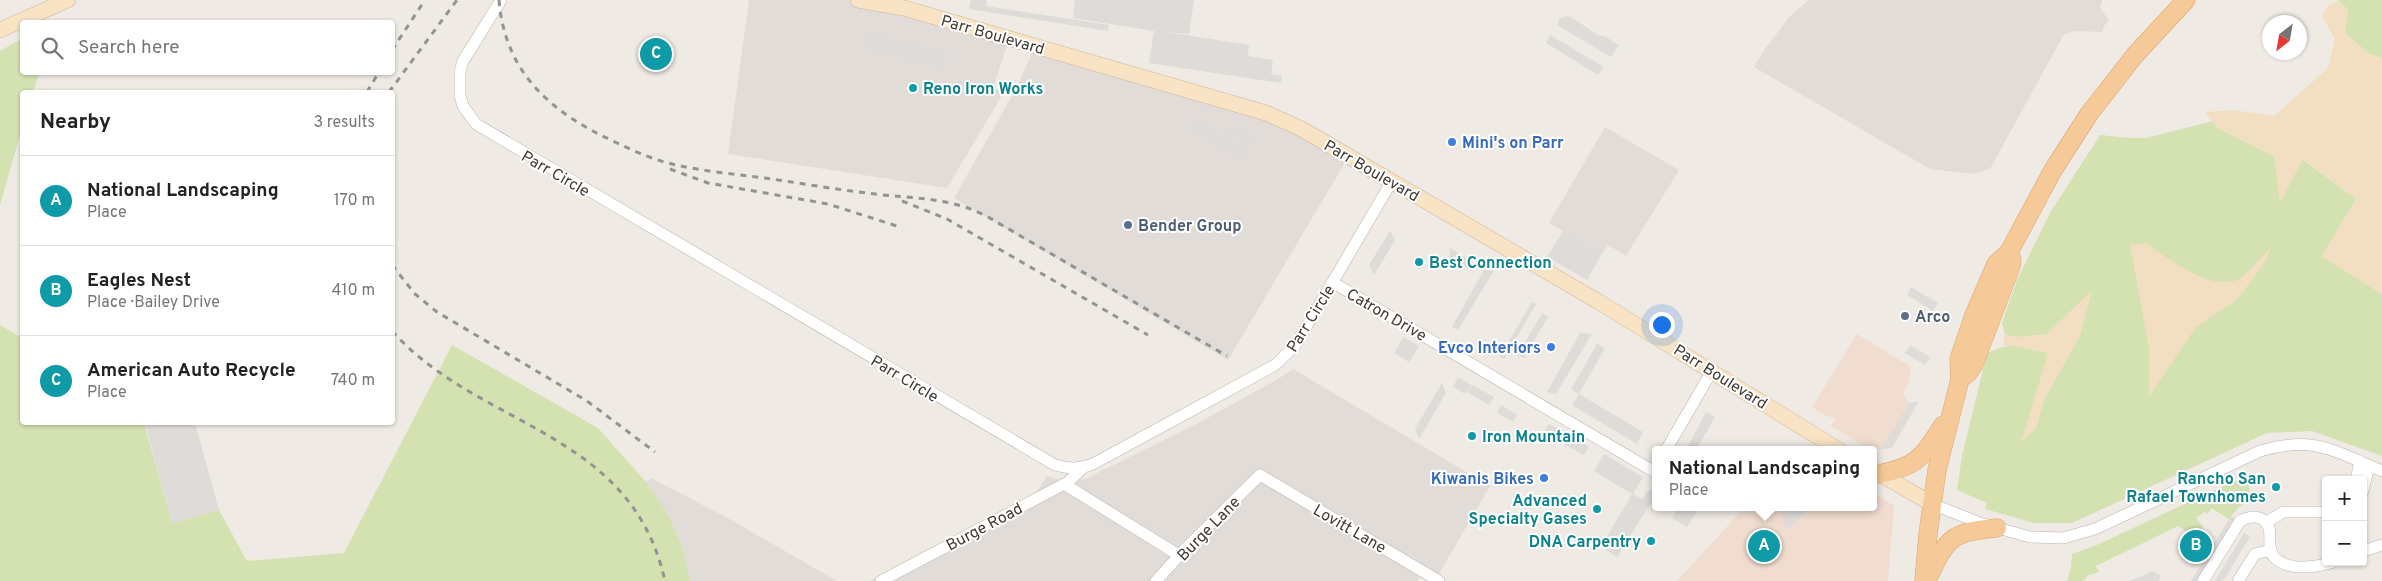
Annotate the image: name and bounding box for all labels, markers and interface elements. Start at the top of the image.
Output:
street label: Parr Boulevard [938,12,1047,60]
north arrow [2262,15,2307,60]
search box [20,20,395,75]
icon: search [38,34,66,62]
pin: C [640,35,672,73]
text: Search here [78,36,180,60]
place label: Reno Iron Works [923,80,1043,100]
marker: Reno Iron Works [907,82,919,94]
text: Nearby [40,109,111,136]
text: 3 results [313,113,375,133]
place label: Mini's on Parr [1462,134,1564,154]
street label: Parr Boulevard [1320,136,1422,207]
marker: Mini's on Parr [1446,136,1458,148]
street label: Parr Circle [517,147,593,202]
text: National Landscaping [87,179,279,203]
text: A [50,191,62,211]
text: 170 m [334,191,375,211]
text: Place [87,203,127,223]
place label: Bender Group [1138,217,1241,237]
marker: Bender Group [1122,219,1134,231]
place label: Best Connection [1429,254,1552,274]
marker: Best Connection [1413,256,1425,268]
text: Eagles Nest [87,269,191,293]
text: B [50,281,62,301]
text: 410 m [332,281,375,301]
street label: Parr Circle [1283,282,1340,356]
street label: Catron Drive [1342,285,1430,347]
text: Place · Bailey Drive [87,293,220,313]
place label: Arco [1915,308,1950,328]
marker: Arco [1899,310,1911,322]
your location [1649,312,1675,338]
place label: Evco Interiors [1438,339,1541,359]
marker: Evco Interiors [1545,341,1557,353]
street label: Parr Boulevard [1669,341,1771,414]
street label: Parr Circle [866,352,942,408]
text: American Auto Recycle [87,359,296,383]
text: C [51,371,61,391]
text: 740 m [331,371,375,391]
text: Place [87,383,127,403]
place label: Iron Mountain [1482,428,1585,448]
marker: Iron Mountain [1466,430,1478,442]
popup [1652,446,1877,511]
text: National Landscaping [1669,457,1860,481]
place label: Kiwanis Bikes [1431,470,1534,490]
place label: Rancho San Rafael Townhomes [2126,470,2266,508]
marker: Kiwanis Bikes [1538,472,1550,484]
map controls [2322,476,2367,566]
button: + [2322,476,2367,521]
text: Place [1669,481,1708,501]
marker: Rancho San Rafael Townhomes [2270,481,2282,493]
place label: Advanced Specialty Gases [1469,492,1587,530]
street label: Burge Lane [1174,493,1245,566]
street label: Burge Road [943,499,1027,556]
street label: Lovitt Lane [1309,501,1389,559]
marker: Advanced Specialty Gases [1591,503,1603,515]
button: − [2322,521,2367,566]
pin: A [1748,527,1780,565]
pin: B [2180,527,2212,565]
place label: DNA Carpentry [1529,533,1641,553]
marker: DNA Carpentry [1645,535,1657,547]

